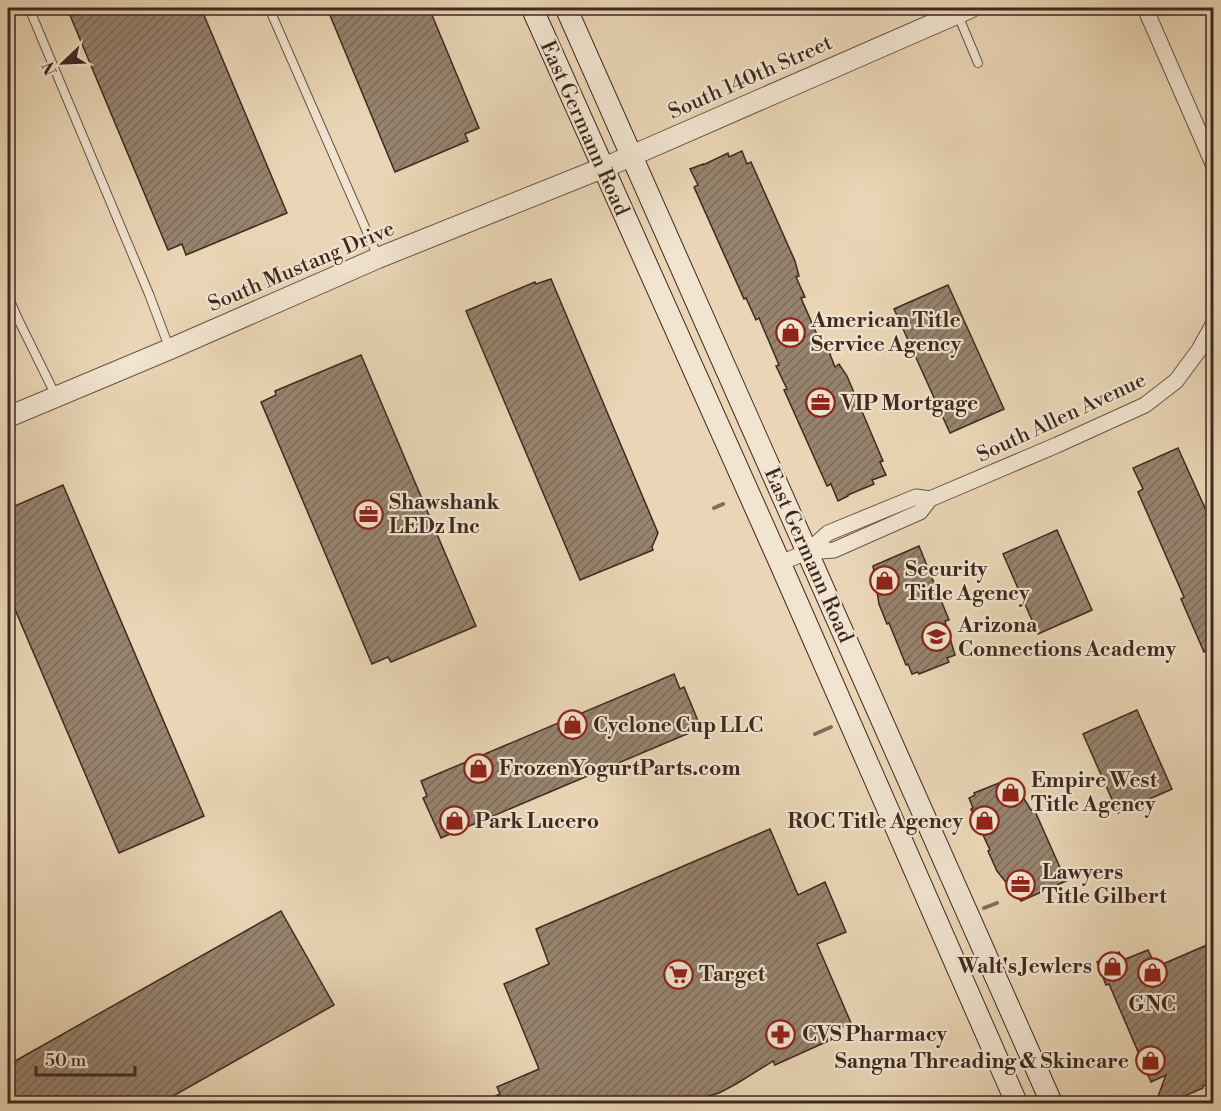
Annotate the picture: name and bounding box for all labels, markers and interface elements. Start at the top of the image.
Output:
street label: South 140th Street [664,30,837,126]
north arrow [33,33,93,93]
street label: East Germann Road [534,37,634,220]
text: N [38,58,62,78]
street label: South Mustang Drive [204,216,398,318]
place label: American Title Service Agency [810,308,962,358]
shop icon: American Title Service Agency [774,316,806,348]
street label: South Allen Avenue [973,367,1150,469]
office icon: VIP Mortgage [804,387,836,419]
place label: VIP Mortgage [840,391,978,417]
street label: East Germann Road [758,464,858,647]
place label: Shawshank LEDz Inc [389,490,500,540]
office icon: Shawshank LEDz Inc [352,498,384,530]
place label: Security Title Agency [905,557,1030,607]
shop icon: Security Title Agency [868,565,900,597]
place label: Arizona Connections Academy [957,613,1177,663]
school or university icon: Arizona Connections Academy [921,621,953,653]
shop icon: Cyclone Cup LLC [556,709,588,741]
place label: Cyclone Cup LLC [593,713,763,739]
shop icon: FrozenYogurtParts.com [462,752,494,784]
place label: FrozenYogurtParts.com [499,756,741,782]
place label: Empire West Title Agency [1031,768,1158,818]
shop icon: Empire West Title Agency [994,776,1026,808]
shop icon: Park Lucero [438,805,470,837]
shop icon: ROC Title Agency [968,805,1000,837]
place label: Park Lucero [475,809,599,835]
place label: ROC Title Agency [788,809,963,835]
place label: Lawyers Title Gilbert [1042,860,1167,910]
office icon: Lawyers Title Gilbert [1005,868,1037,900]
shop icon: Walt's Jewlers [1097,950,1129,982]
place label: Walt's Jewlers [956,954,1092,980]
shop icon: GNC [1136,957,1168,989]
supermarket icon: Target [662,958,694,990]
place label: Target [699,962,766,988]
place label: GNC [1128,992,1176,1018]
pharmacy icon: CVS Pharmacy [765,1018,797,1050]
place label: CVS Pharmacy [802,1022,948,1048]
scale bar [36,1039,135,1077]
shop icon: Sangna Threading & Skincare [1134,1045,1166,1077]
text: 50 m [45,1049,87,1072]
place label: Sangna Threading & Skincare [835,1049,1129,1075]

